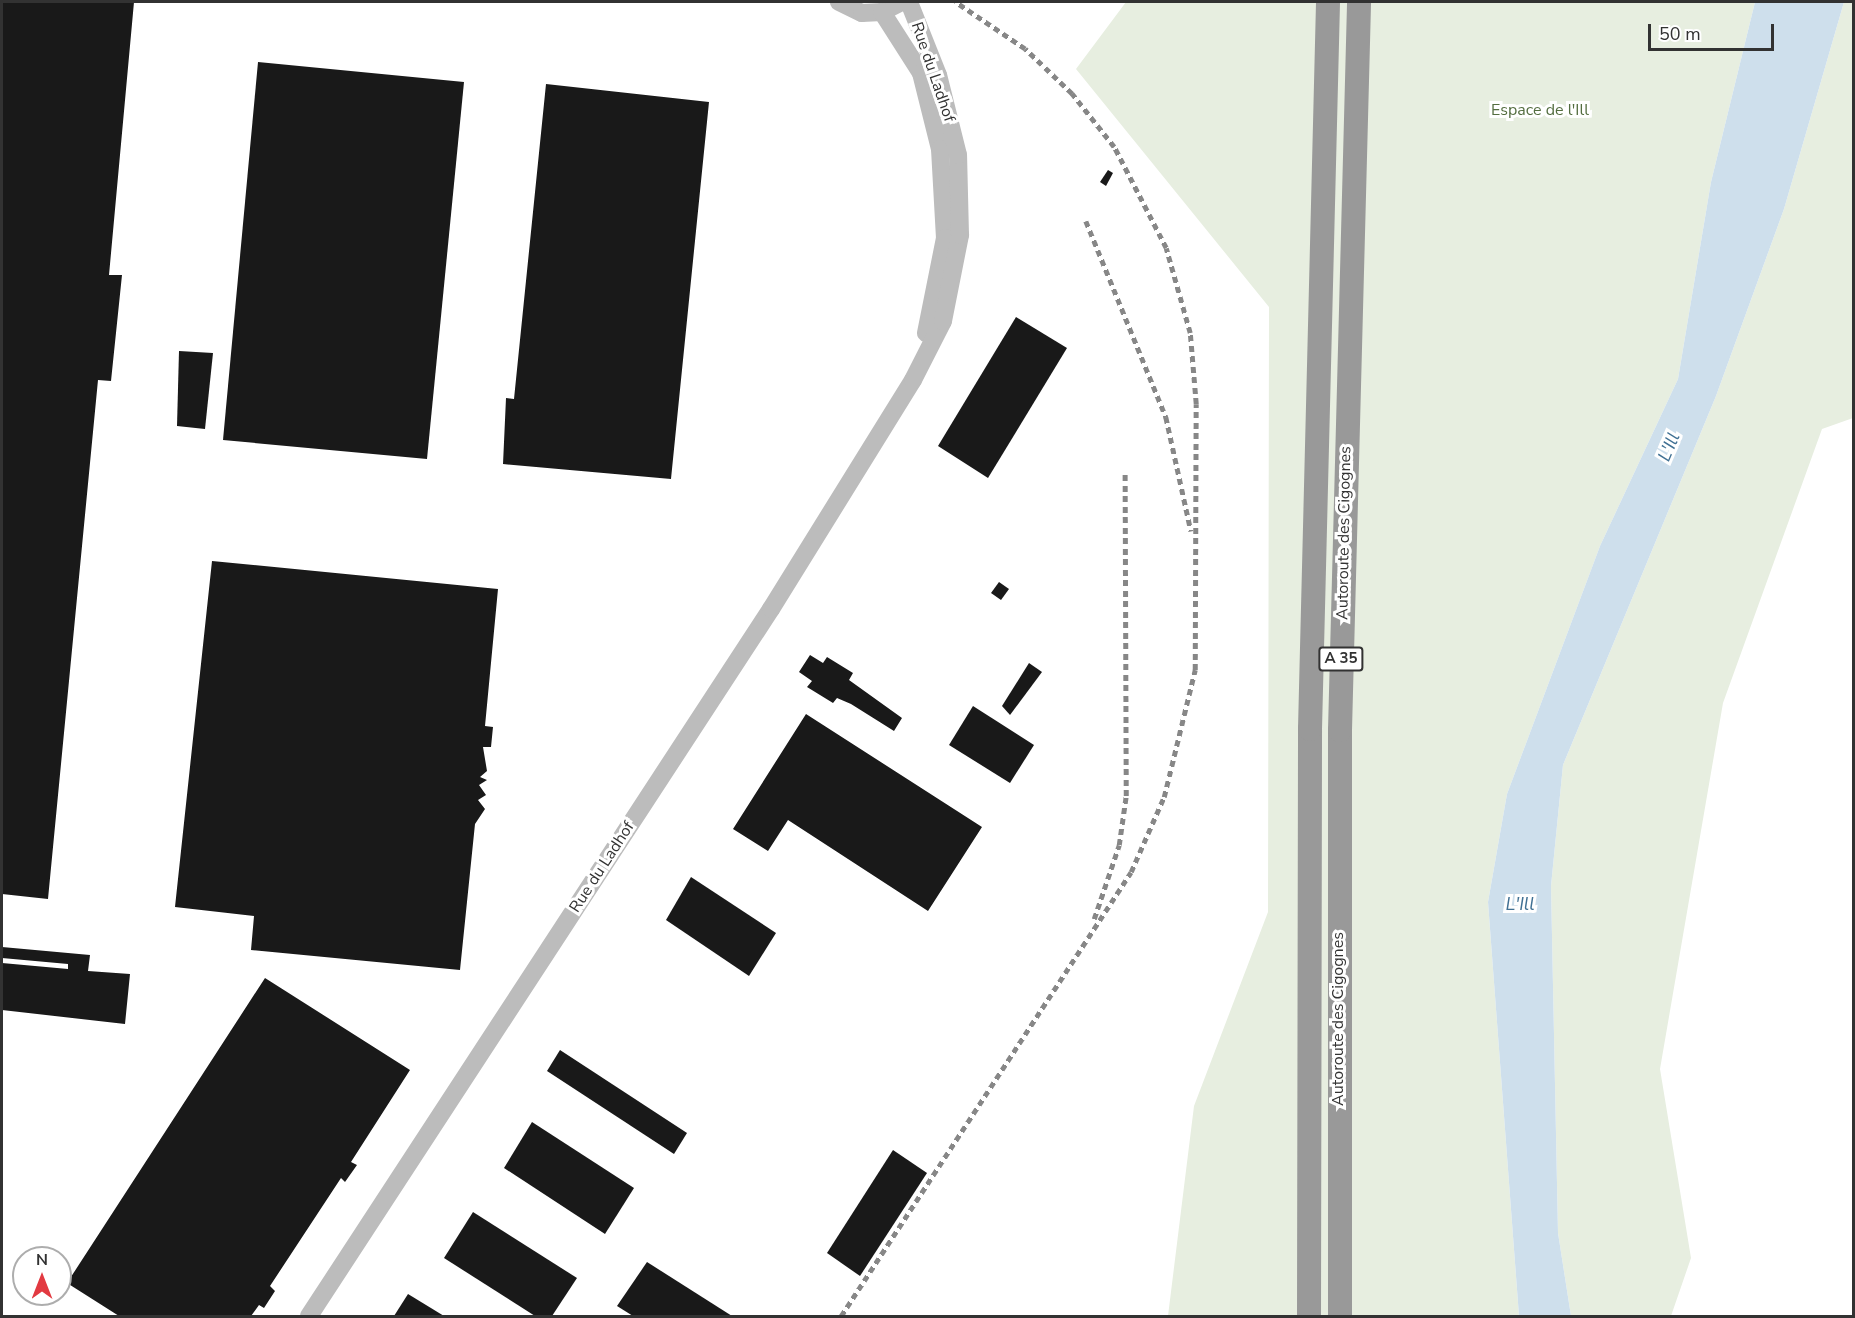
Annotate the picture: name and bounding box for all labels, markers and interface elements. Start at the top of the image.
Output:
scale bar [1651,12,1777,50]
street label: Rue du Ladhof [907,19,959,125]
text: 50 m [1659,22,1701,46]
park label: Espace de l'Ill [1491,100,1589,120]
water label: L'Ill [1653,429,1685,465]
street label: Autoroute des Cigognes [1333,446,1355,620]
road number: A 35 [1317,647,1365,671]
street label: Rue du Ladhof [566,818,638,916]
water label: L'Ill [1505,893,1535,915]
street label: Autoroute des Cigognes [1328,932,1348,1106]
north arrow [12,1246,72,1306]
text: N [36,1249,48,1271]

